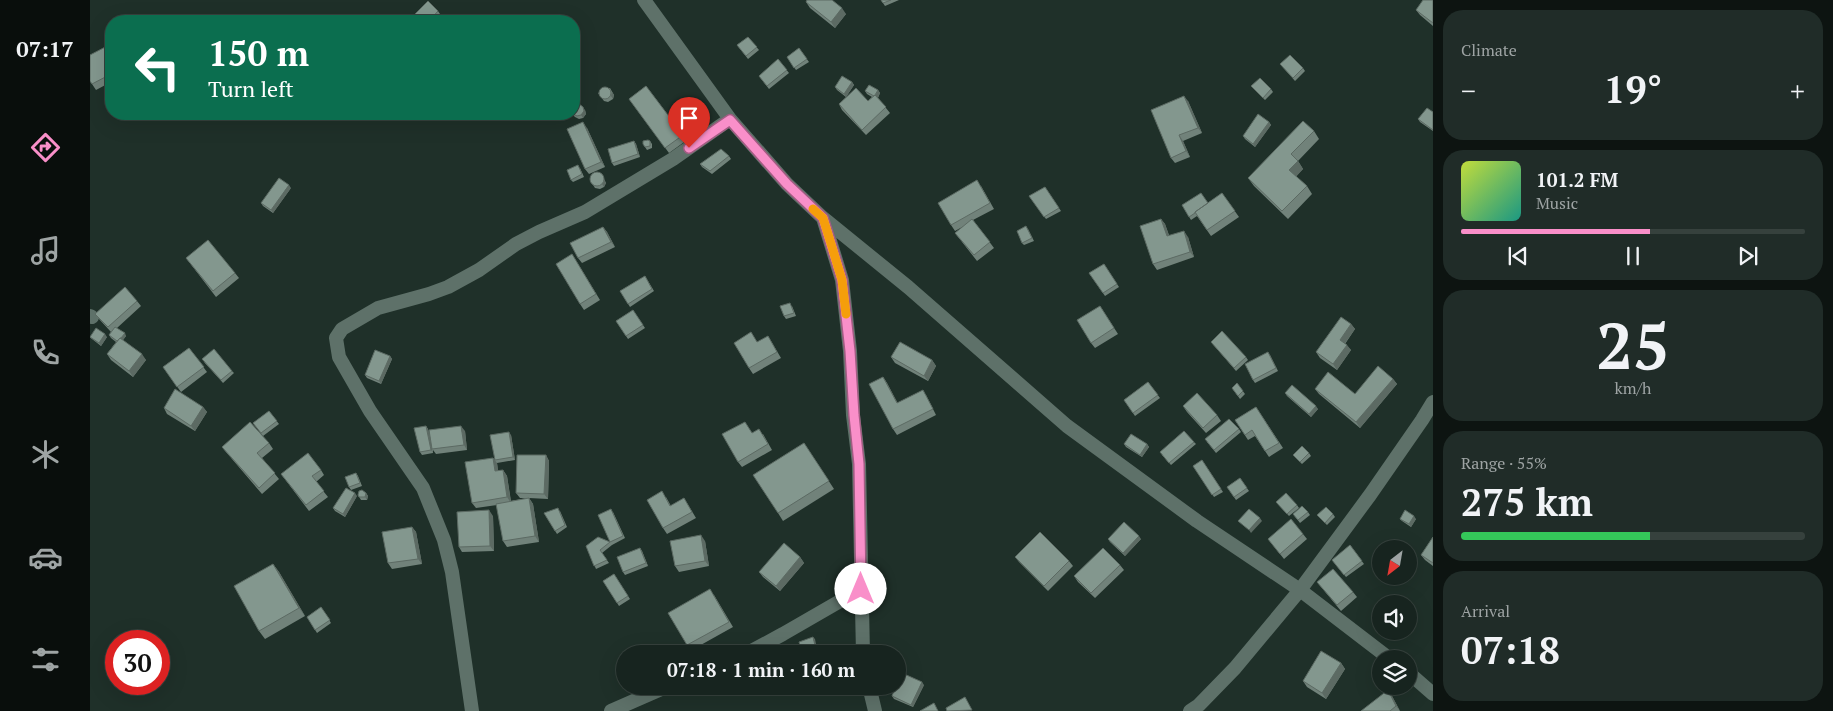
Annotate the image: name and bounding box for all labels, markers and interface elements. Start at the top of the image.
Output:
text: 150 m [208,30,309,76]
text: 07:17 [16,34,74,63]
icon: left [125,35,190,100]
text: Climate [1461,39,1517,61]
text: 19° [1604,64,1662,114]
text: − [1461,72,1476,109]
text: + [1790,72,1805,109]
text: Turn left [208,74,294,103]
pin [668,97,710,148]
icon: arrive [675,104,703,132]
icon: directions [28,130,63,165]
text: 101.2 FM [1536,167,1618,192]
text: Music [1536,192,1578,214]
icon: music [28,233,63,268]
icon: previous [1504,242,1532,270]
icon: pause [1619,242,1647,270]
icon: next [1734,242,1762,270]
text: 25 [1596,301,1670,388]
icon: phone [28,335,63,370]
text: km/h [1615,377,1651,399]
icon: climate [28,437,63,472]
text: Range · 55% [1461,452,1547,474]
text: 275 km [1461,477,1593,527]
icon: car [28,540,63,575]
north arrow [1372,540,1418,585]
map controls [1372,540,1417,695]
position arrow [834,562,886,614]
button: sound [1372,595,1417,640]
text: Arrival [1461,600,1510,622]
text: 07:18 [1461,625,1560,675]
speed limit sign: 30 [105,630,170,695]
icon: filters [28,642,63,677]
button: layers [1372,650,1417,695]
text: 07:18 · 1 min · 160 m [667,657,855,682]

